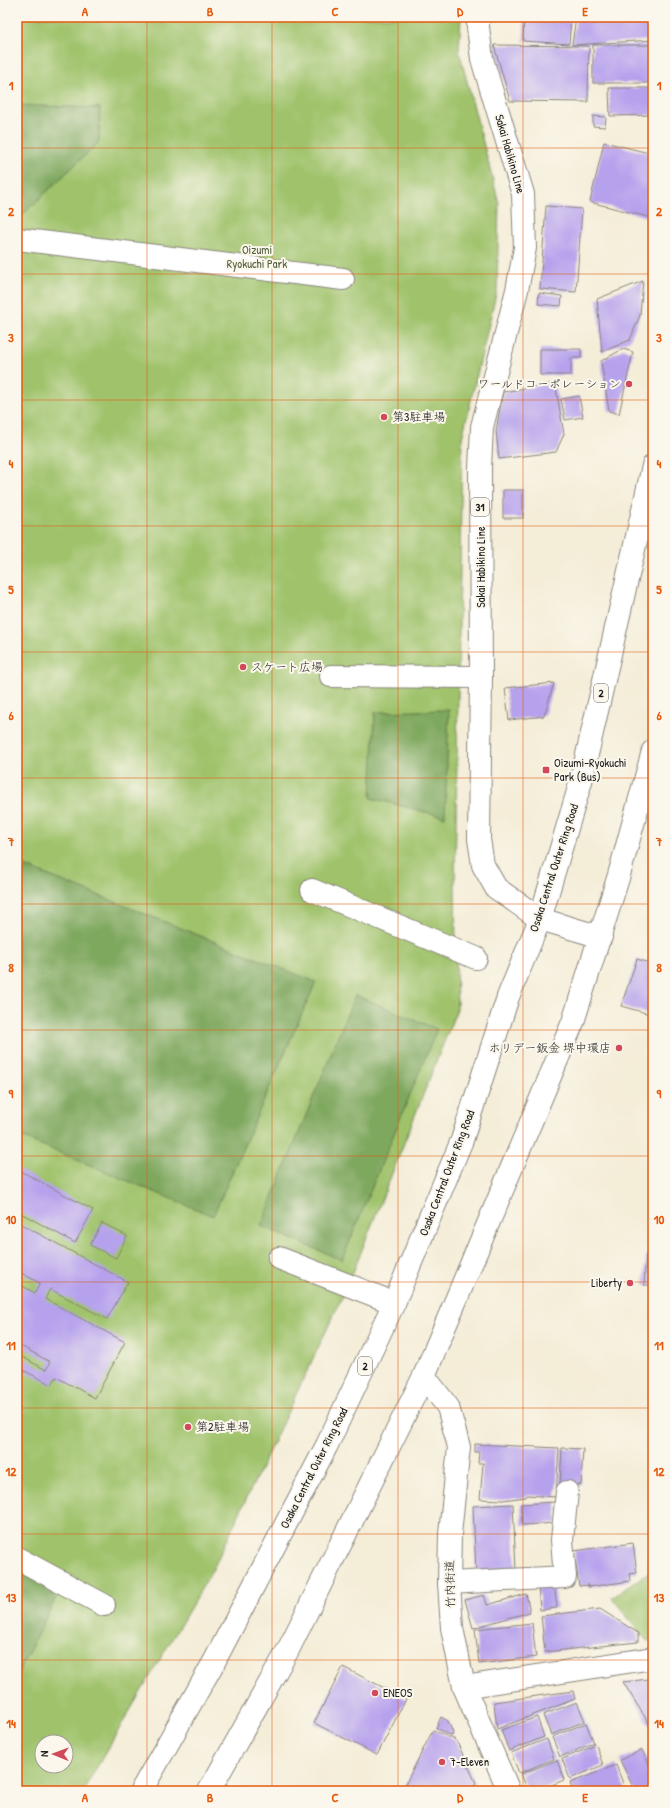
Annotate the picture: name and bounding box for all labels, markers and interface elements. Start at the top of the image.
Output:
text: A [82,2,89,20]
text: B [207,2,214,20]
text: C [331,2,339,20]
text: D [457,2,464,20]
text: E [582,2,588,20]
text: 1 [9,76,14,94]
text: 1 [657,76,662,94]
street label: Sakai Habikino Line [491,112,530,196]
text: 2 [8,202,15,220]
text: 2 [656,202,663,220]
park label: Oizumi Ryokuchi Park [227,241,287,272]
text: 3 [8,328,14,346]
text: 3 [656,328,662,346]
place label: ワールドコーポレーション [477,375,621,392]
marker: ワールドコーポレーション [624,379,634,389]
place label: 第3駐車場 [392,408,445,425]
marker: 第3駐車場 [379,412,389,422]
text: 4 [9,454,14,472]
text: 4 [657,454,662,472]
road number: 31 [471,498,489,516]
street label: Sakai Habikino Line [472,526,489,608]
text: 5 [8,580,14,598]
text: 5 [656,580,662,598]
place label: スケート広場 [251,658,323,675]
marker: スケート広場 [238,662,248,672]
road number: 2 [594,684,608,702]
text: 6 [8,706,14,724]
text: 6 [656,706,662,724]
place label: Oizumi-Ryokuchi Park (Bus) [554,754,627,785]
marker: Oizumi-Ryokuchi Park (Bus) [541,765,551,775]
street label: Osaka Central Outer Ring Road [525,801,582,934]
text: 7 [7,832,15,850]
text: 7 [655,832,663,850]
text: 8 [8,958,14,976]
text: 8 [656,958,662,976]
place label: ホリデー鈑金 堺中環店 [488,1039,611,1056]
marker: ホリデー鈑金 堺中環店 [614,1043,624,1053]
text: 9 [9,1084,14,1102]
text: 9 [657,1084,662,1102]
street label: Osaka Central Outer Ring Road [415,1107,479,1238]
text: 10 [6,1210,16,1228]
text: 10 [654,1210,664,1228]
place label: Liberty [591,1274,622,1291]
marker: Liberty [625,1278,635,1288]
text: 11 [6,1336,16,1354]
text: 11 [654,1336,664,1354]
road number: 2 [358,1357,372,1375]
street label: Osaka Central Outer Ring Road [276,1404,352,1531]
place label: 第2駐車場 [196,1418,250,1435]
marker: 第2駐車場 [183,1422,193,1432]
text: 12 [6,1462,17,1480]
text: 12 [654,1462,665,1480]
street label: 竹内街道 [441,1560,458,1608]
text: 13 [6,1588,16,1606]
text: 13 [654,1588,664,1606]
place label: ENEOS [383,1684,413,1701]
marker: ENEOS [370,1688,380,1698]
text: 14 [6,1714,16,1732]
text: 14 [654,1714,664,1732]
north arrow [34,1734,74,1774]
text: N [37,1751,51,1757]
place label: 7-Eleven [450,1753,489,1770]
marker: 7-Eleven [437,1757,447,1767]
text: A [82,1788,89,1806]
text: B [207,1788,214,1806]
text: C [331,1788,339,1806]
text: D [457,1788,464,1806]
text: E [582,1788,588,1806]

